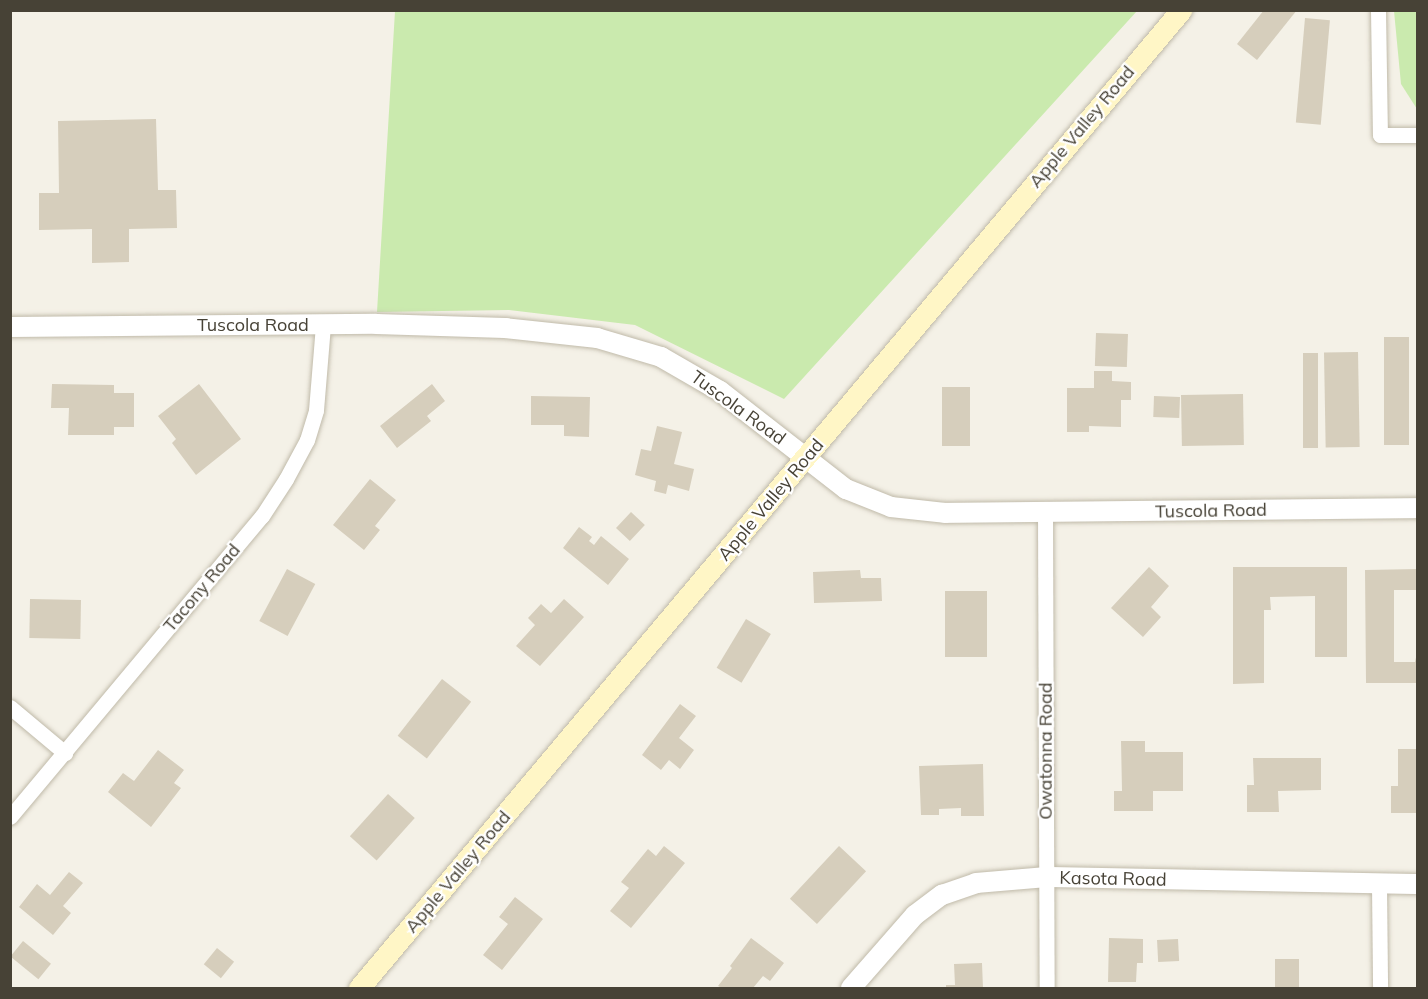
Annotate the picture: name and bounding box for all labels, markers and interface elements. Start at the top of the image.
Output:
street label: Apple Valley Road [1025,62,1139,192]
street label: Tuscola Road [197,314,309,336]
street label: Tuscola Road [686,366,790,450]
street label: Apple Valley Road [714,435,828,565]
street label: Tuscola Road [1155,499,1267,523]
street label: Tacony Road [159,540,245,636]
street label: Owatonna Road [1035,682,1057,820]
street label: Apple Valley Road [401,807,515,937]
street label: Kasota Road [1059,867,1167,891]

